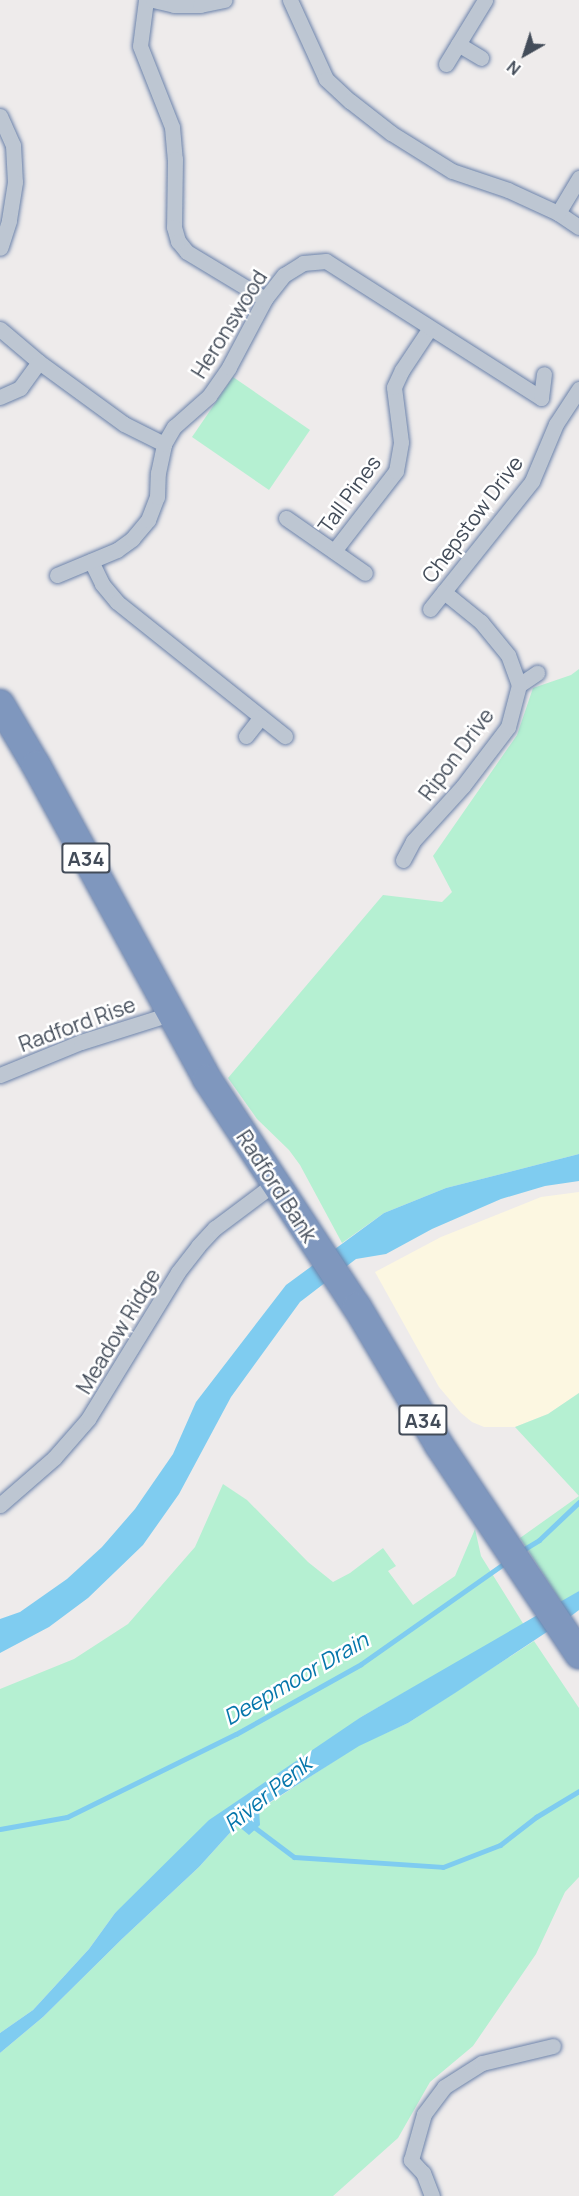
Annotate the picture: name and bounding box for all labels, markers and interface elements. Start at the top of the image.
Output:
north arrow [495,24,555,84]
text: N [502,56,525,80]
street label: Heronswood [186,265,272,383]
street label: Tall Pines [312,450,386,538]
street label: Chepstow Drive [416,451,528,587]
street label: Ripon Drive [413,703,499,805]
road number: A34 [60,841,112,875]
street label: Radford Rise [15,991,139,1057]
street label: Radford Bank [232,1125,322,1247]
street label: Meadow Ridge [71,1264,165,1398]
road number: A34 [398,1403,448,1437]
water label: Deepmoor Drain [219,1627,373,1731]
water label: River Penk [219,1751,317,1837]

